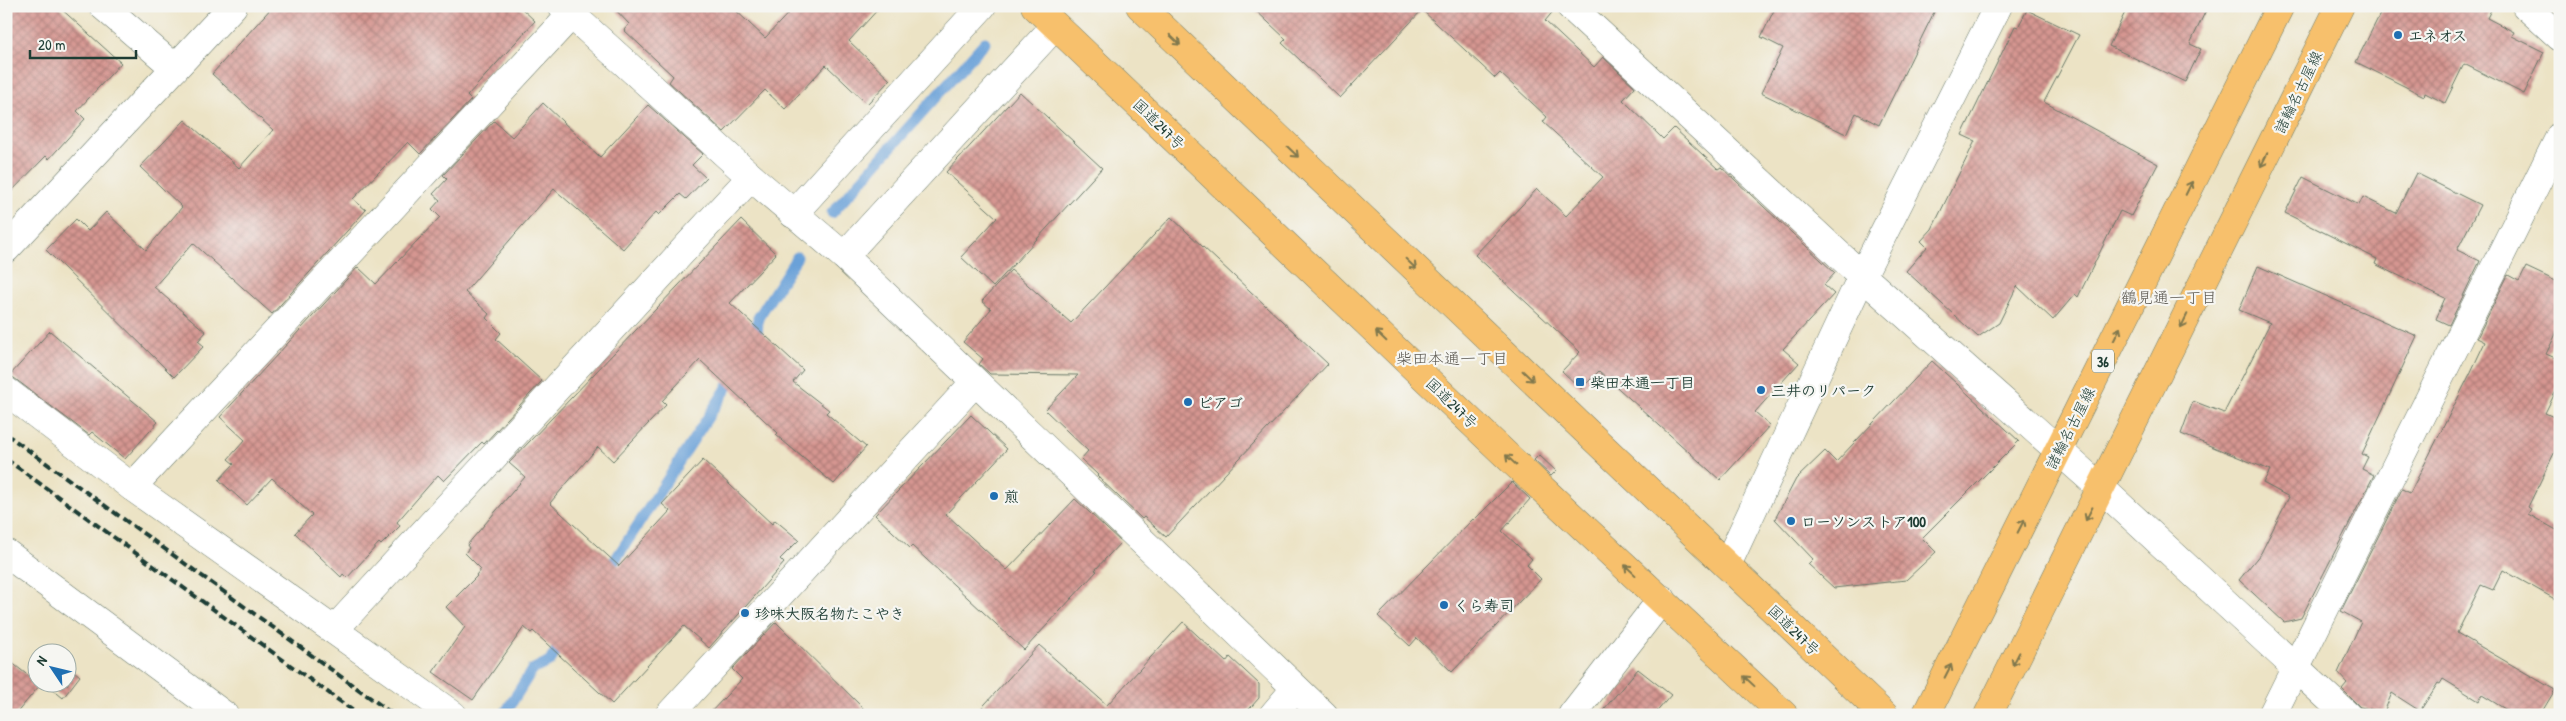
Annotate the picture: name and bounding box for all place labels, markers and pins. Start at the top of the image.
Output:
place label: エネオス [2408,25,2467,46]
marker: エネオス [2392,29,2404,41]
place label: 柴田本通一丁目 [1590,372,1695,393]
marker: 柴田本通一丁目 [1574,376,1586,388]
place label: 三井のリパーク [1771,380,1876,401]
marker: 三井のリパーク [1755,384,1767,396]
place label: ピアゴ [1198,392,1243,413]
marker: ピアゴ [1182,396,1194,408]
place label: 煎 [1004,486,1019,507]
marker: 煎 [988,490,1000,502]
place label: ローソンストア100 [1801,511,1926,532]
marker: ローソンストア100 [1785,515,1797,527]
place label: くら寿司 [1454,595,1514,616]
marker: くら寿司 [1438,599,1450,611]
place label: 珍味大阪名物たこやき [755,603,905,624]
marker: 珍味大阪名物たこやき [739,607,751,619]

